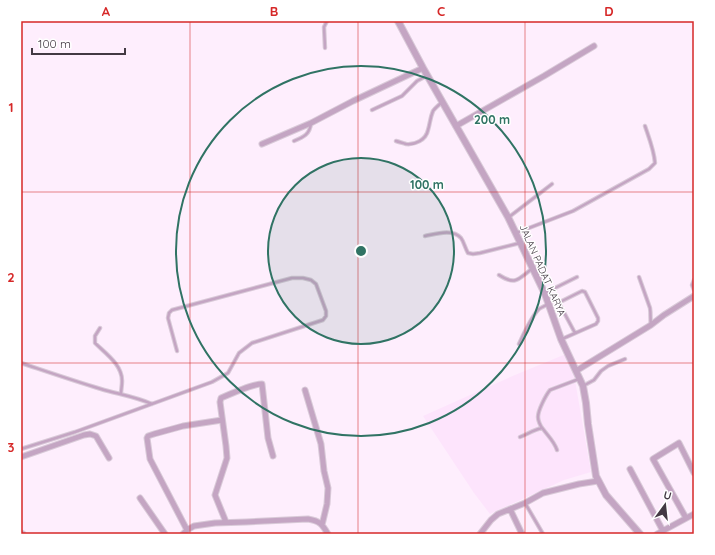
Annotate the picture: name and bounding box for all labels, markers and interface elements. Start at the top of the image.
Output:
text: A [102,3,111,19]
text: B [270,3,278,19]
text: C [437,3,445,19]
text: D [604,3,614,19]
scale bar [32,30,125,56]
text: 100 m [38,36,71,51]
text: 1 [8,99,14,115]
text: 200 m [474,112,510,127]
text: 100 m [410,177,444,192]
street label: JALAN PADAT KARYA [516,222,569,319]
centre of rings [354,244,368,258]
text: 2 [7,269,15,285]
text: 3 [8,439,15,455]
north arrow [645,485,685,525]
text: U [662,488,673,503]

